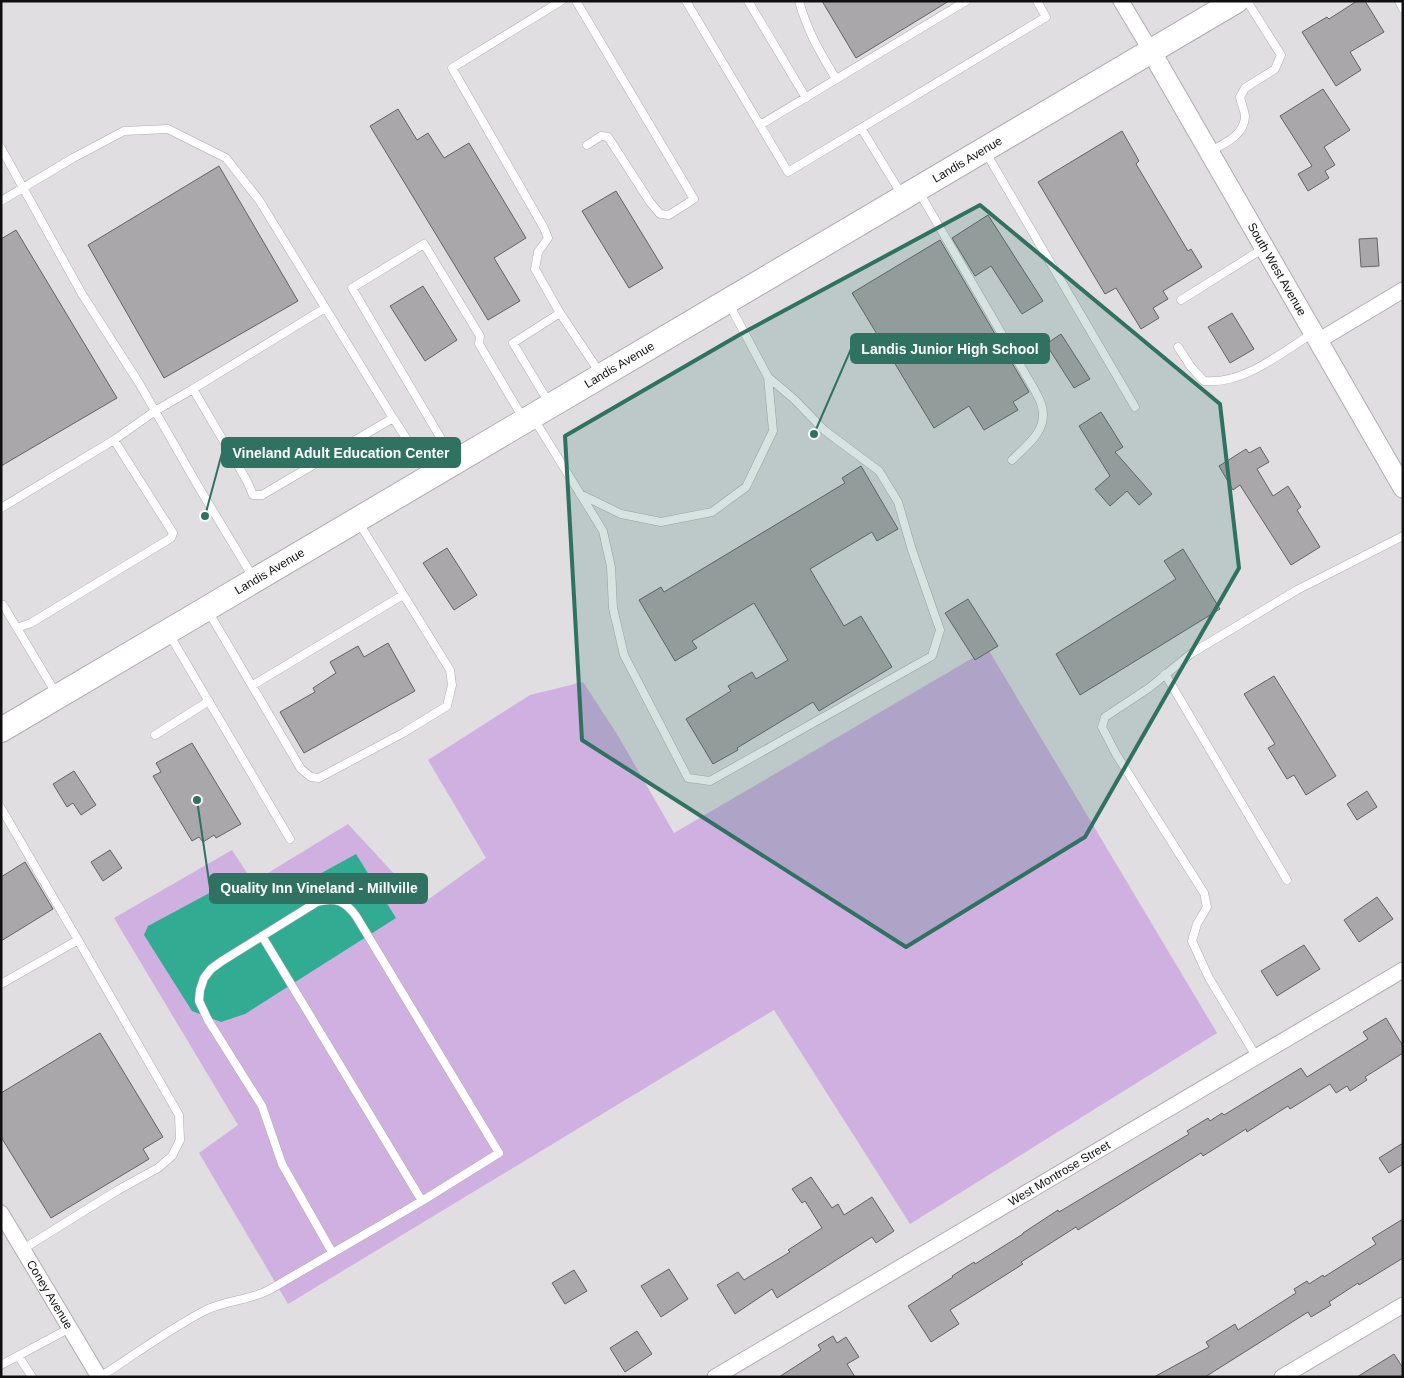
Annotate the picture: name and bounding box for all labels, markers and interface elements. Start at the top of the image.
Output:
street label: Landis Avenue [930,133,1005,186]
street label: South West Avenue [1245,220,1309,319]
callout: Landis Junior High School [851,334,1049,363]
street label: Landis Avenue [582,339,657,391]
text: Landis Junior High School [861,341,1039,357]
callout: Vineland Adult Education Center [222,438,460,467]
text: Vineland Adult Education Center [232,445,450,461]
street label: Landis Avenue [232,545,307,597]
callout: Quality Inn Vineland - Millville [210,874,427,903]
text: Quality Inn Vineland - Millville [220,880,418,896]
street label: West Montrose Street [1006,1137,1113,1209]
street label: Coney Avenue [24,1258,76,1332]

